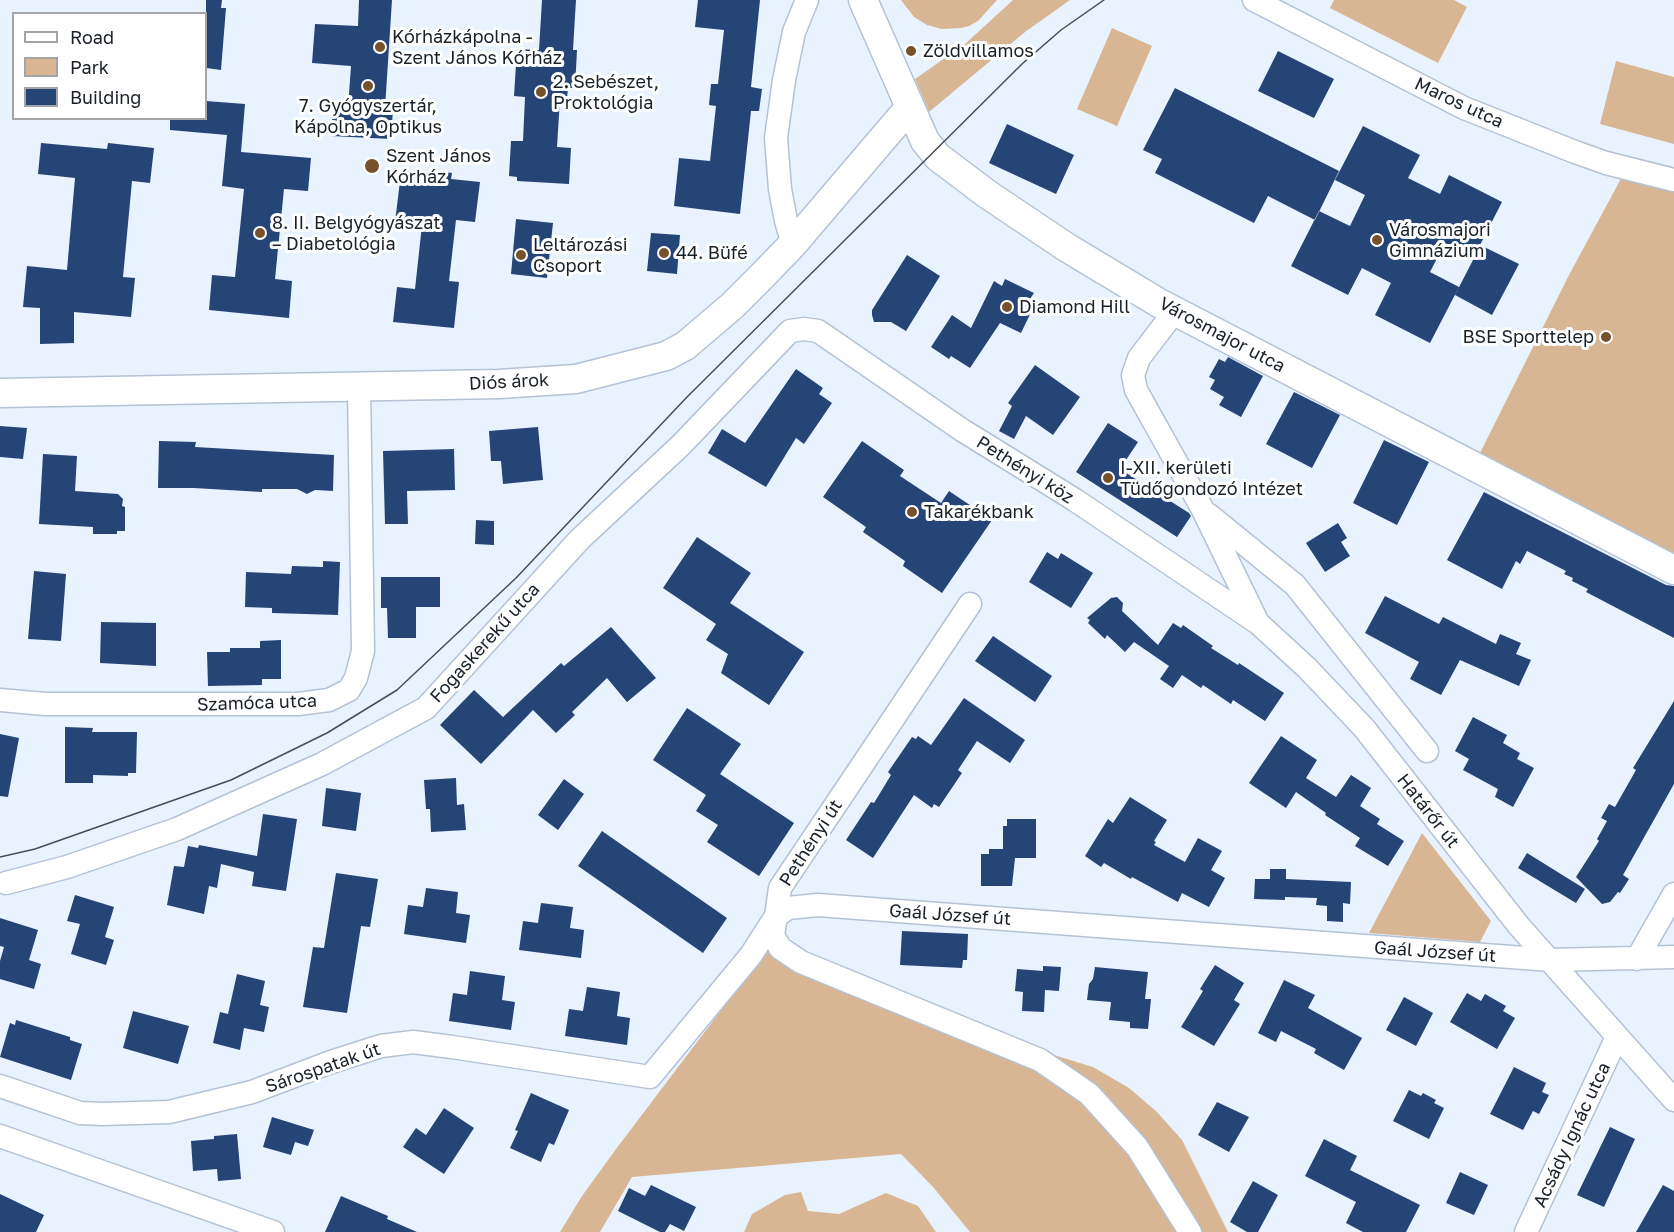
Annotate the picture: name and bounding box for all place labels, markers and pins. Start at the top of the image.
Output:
place label: Kórházkápolna - Szent János Kórház [392,26,562,68]
marker: Kórházkápolna - Szent János Kórház [373,40,387,54]
place label: Zöldvillamos [923,40,1034,62]
marker: Zöldvillamos [904,44,918,58]
place label: 2. Sebészet, Proktológia [553,71,659,113]
marker: 7. Gyógyszertár, Kápolna, Optikus [361,79,375,93]
marker: 2. Sebészet, Proktológia [534,85,548,99]
place label: 7. Gyógyszertár, Kápolna, Optikus [294,95,442,138]
place label: Szent János Kórház [386,145,491,188]
marker: Szent János Kórház [363,157,381,175]
place label: 8. II. Belgyógyászat – Diabetológia [272,212,440,254]
place label: Városmajori Gimnázium [1389,219,1491,262]
marker: 8. II. Belgyógyászat – Diabetológia [253,226,267,240]
marker: Városmajori Gimnázium [1370,233,1384,247]
place label: Leltározási Csoport [533,234,628,276]
place label: 44. Büfé [676,242,748,264]
marker: 44. Büfé [657,246,671,260]
marker: Leltározási Csoport [514,248,528,262]
place label: Diamond Hill [1019,296,1130,318]
marker: Diamond Hill [1000,300,1014,314]
place label: BSE Sporttelep [1462,326,1594,348]
marker: BSE Sporttelep [1599,330,1613,344]
place label: I-XII. kerületi Tüdőgondozó Intézet [1120,457,1303,500]
marker: I-XII. kerületi Tüdőgondozó Intézet [1101,471,1115,485]
place label: Takarékbank [924,501,1034,523]
marker: Takarékbank [905,505,919,519]

